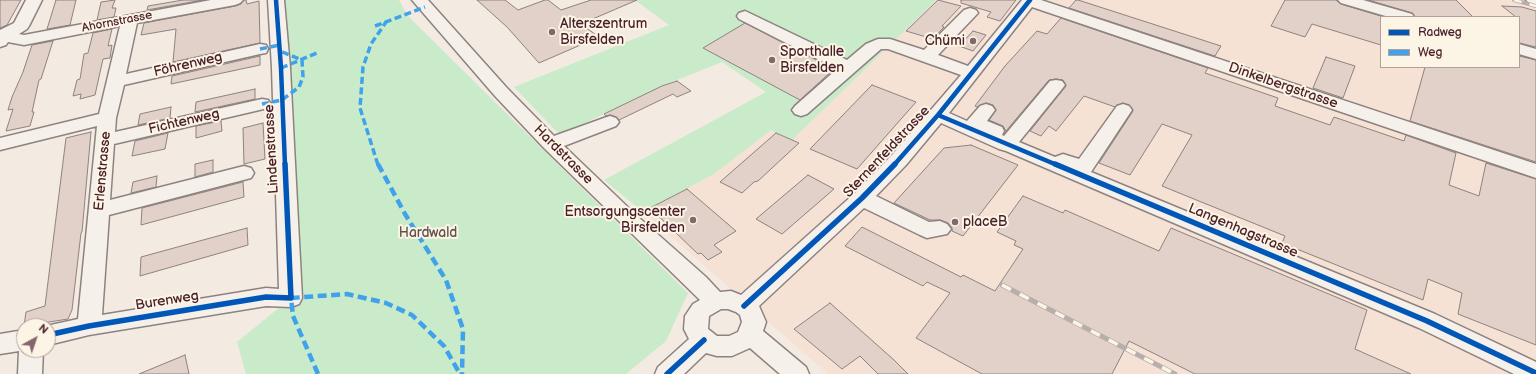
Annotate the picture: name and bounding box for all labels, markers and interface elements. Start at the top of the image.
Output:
street label: Ahornstrasse [81,8,153,36]
place label: Alterszentrum Birsfelden [560,16,647,48]
legend [1380,16,1520,68]
text: Radweg [1418,25,1462,40]
marker: Alterszentrum Birsfelden [547,27,557,37]
place label: Chümi [925,33,965,49]
marker: Chümi [968,36,978,46]
place label: Sporthalle Birsfelden [780,44,844,76]
text: Weg [1418,45,1442,60]
street label: Föhrenweg [152,49,224,81]
marker: Sporthalle Birsfelden [767,55,777,65]
street label: Dinkelbergstrasse [1226,59,1340,113]
street label: Sternenfeldstrasse [840,103,934,201]
street label: Lindenstrasse [261,104,283,194]
street label: Fichtenweg [147,106,221,138]
street label: Hardstrasse [530,122,596,188]
street label: Erlenstrasse [91,131,115,211]
street label: Langenhagstrasse [1186,200,1300,262]
place label: Entsorgungscenter Birsfelden [564,204,685,236]
place label: placeB [963,214,1007,230]
marker: Entsorgungscenter Birsfelden [688,215,698,225]
marker: placeB [950,217,960,227]
park label: Hardwald [399,225,457,241]
street label: Burenweg [134,288,200,314]
north arrow [16,318,56,358]
text: N [36,322,51,337]

